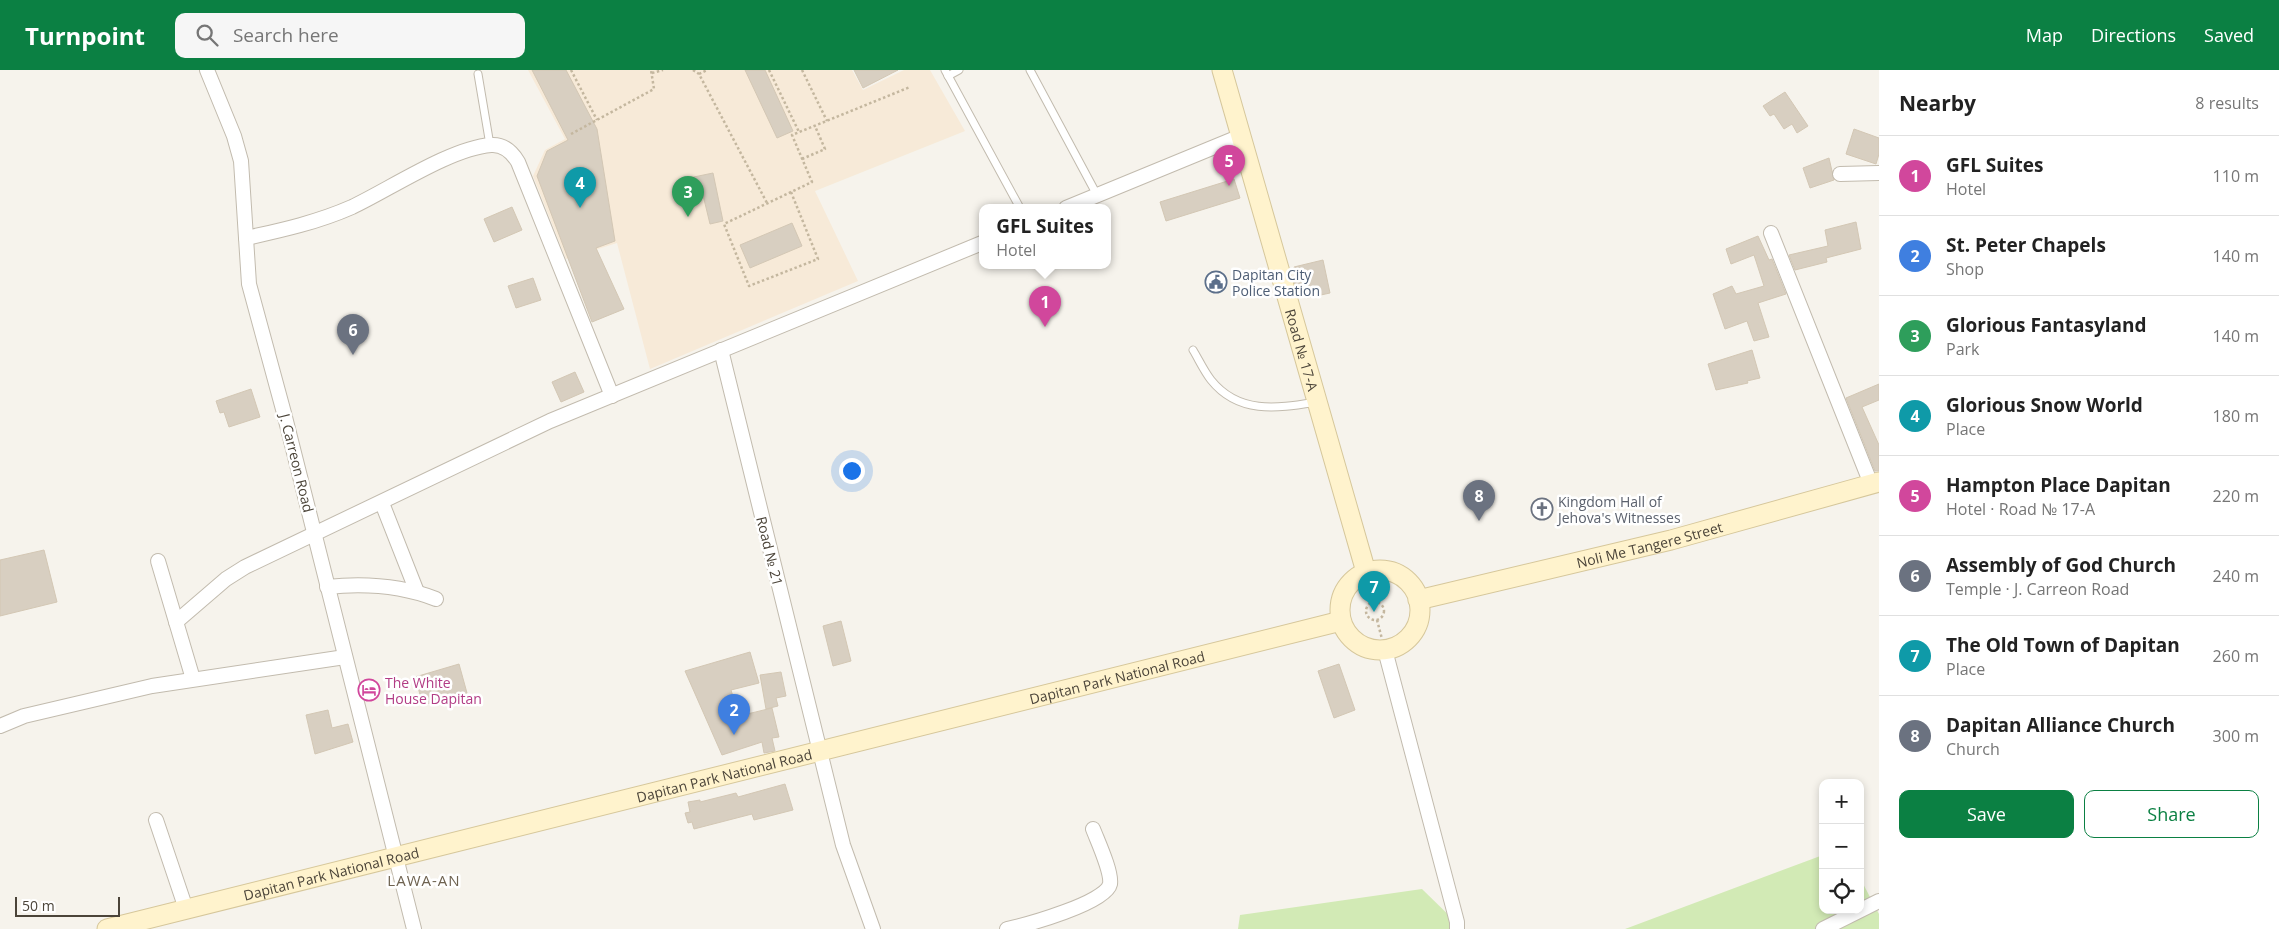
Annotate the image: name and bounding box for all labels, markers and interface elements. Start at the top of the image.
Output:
search box [175,13,525,58]
text: Turnpoint [25,19,145,52]
icon: search [193,21,221,49]
text: Search here [233,22,339,48]
text: Map [2026,23,2063,47]
text: Directions [2091,23,2176,47]
text: Saved [2204,23,2254,47]
text: Nearby [1899,89,1976,117]
text: 8 results [2195,92,2259,114]
pin: 5 [1213,145,1245,186]
text: GFL Suites [1946,152,2044,178]
text: 1 [1910,165,1920,187]
text: 110 m [2213,165,2259,187]
pin: 4 [564,167,596,208]
pin: 3 [672,176,704,217]
text: Hotel [1946,178,1986,200]
popup [979,204,1111,269]
text: GFL Suites [996,213,1094,239]
text: St. Peter Chapels [1946,232,2106,258]
text: Hotel [996,239,1036,261]
text: 2 [1910,245,1920,267]
text: 140 m [2213,245,2259,267]
text: Shop [1946,258,1984,280]
place label: Dapitan City Police Station [1232,265,1320,300]
public building icon: Dapitan City Police Station [1204,270,1228,294]
pin: 1 [1029,286,1061,327]
street label: Road № 17-A [1281,307,1323,393]
text: Glorious Fantasyland [1946,312,2147,338]
pin: 6 [337,314,369,355]
text: 3 [1910,325,1920,347]
text: 140 m [2213,325,2259,347]
text: Park [1946,338,1979,360]
text: Glorious Snow World [1946,392,2143,418]
text: 4 [1910,405,1920,427]
text: 180 m [2213,405,2259,427]
street label: J. Carreon Road [275,410,318,514]
text: Place [1946,418,1985,440]
your location [839,458,865,484]
text: Hampton Place Dapitan [1946,472,2171,498]
pin: 8 [1463,480,1495,521]
text: 5 [1910,485,1920,507]
text: 220 m [2213,485,2259,507]
place label: Kingdom Hall of Jehova's Witnesses [1556,492,1681,527]
church icon: Kingdom Hall of Jehova's Witnesses [1530,497,1554,521]
text: Hotel · Road № 17-A [1946,498,2095,520]
street label: Road № 21 [752,514,788,588]
street label: Noli Me Tangere Street [1575,517,1724,572]
text: Assembly of God Church [1946,552,2176,578]
text: 6 [1910,565,1920,587]
text: 240 m [2213,565,2259,587]
pin: 7 [1358,571,1390,612]
text: Temple · J. Carreon Road [1946,578,2129,600]
text: The Old Town of Dapitan [1946,632,2180,658]
text: 7 [1910,645,1920,667]
text: 260 m [2213,645,2259,667]
street label: Dapitan Park National Road [1027,646,1207,708]
text: Place [1946,658,1985,680]
place label: The White House Dapitan [385,673,482,708]
hotel icon: The White House Dapitan [357,678,381,702]
pin: 2 [718,694,750,735]
text: Dapitan Alliance Church [1946,712,2175,738]
text: 8 [1910,725,1920,747]
text: 300 m [2213,725,2259,747]
text: Church [1946,738,2000,760]
street label: Dapitan Park National Road [634,744,814,806]
map controls [1819,779,1864,914]
button: + [1819,779,1864,824]
button: Save [1899,790,2074,838]
button: Share [2084,790,2259,838]
button: − [1819,824,1864,869]
street label: Dapitan Park National Road [241,842,421,904]
button: locate [1819,869,1864,914]
district label: LAWA-AN [387,870,461,890]
scale bar [15,894,120,917]
text: 50 m [22,896,55,915]

